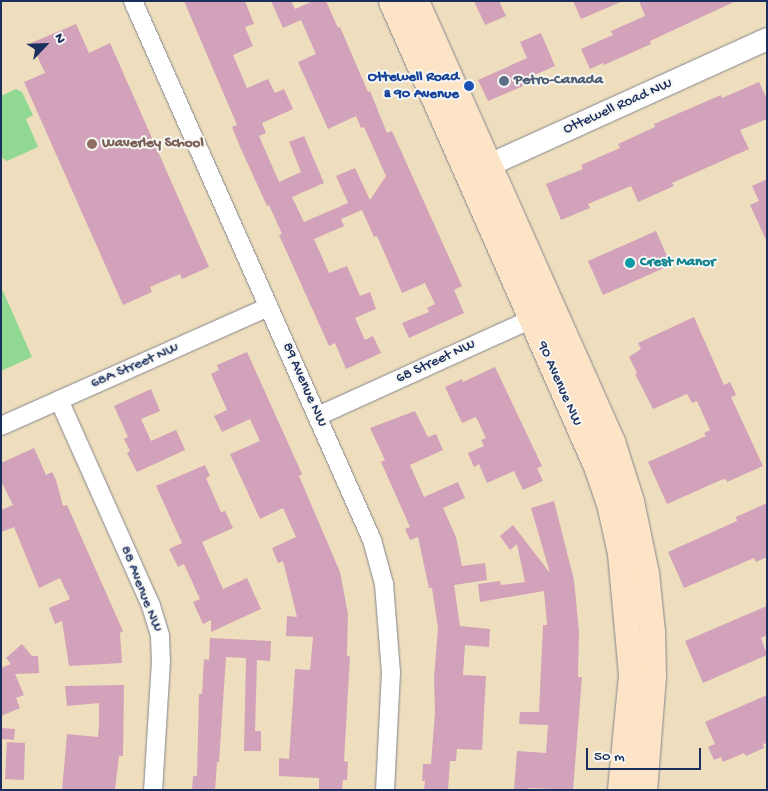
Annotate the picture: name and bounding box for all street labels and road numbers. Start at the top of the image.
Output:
street label: Ottewell Road NW [561,75,675,139]
street label: 68 Street NW [393,336,479,388]
street label: 68A Street NW [88,339,182,393]
street label: 90 Avenue NW [532,339,586,429]
street label: 89 Avenue NW [277,340,331,430]
street label: 88 Avenue NW [116,543,166,635]

